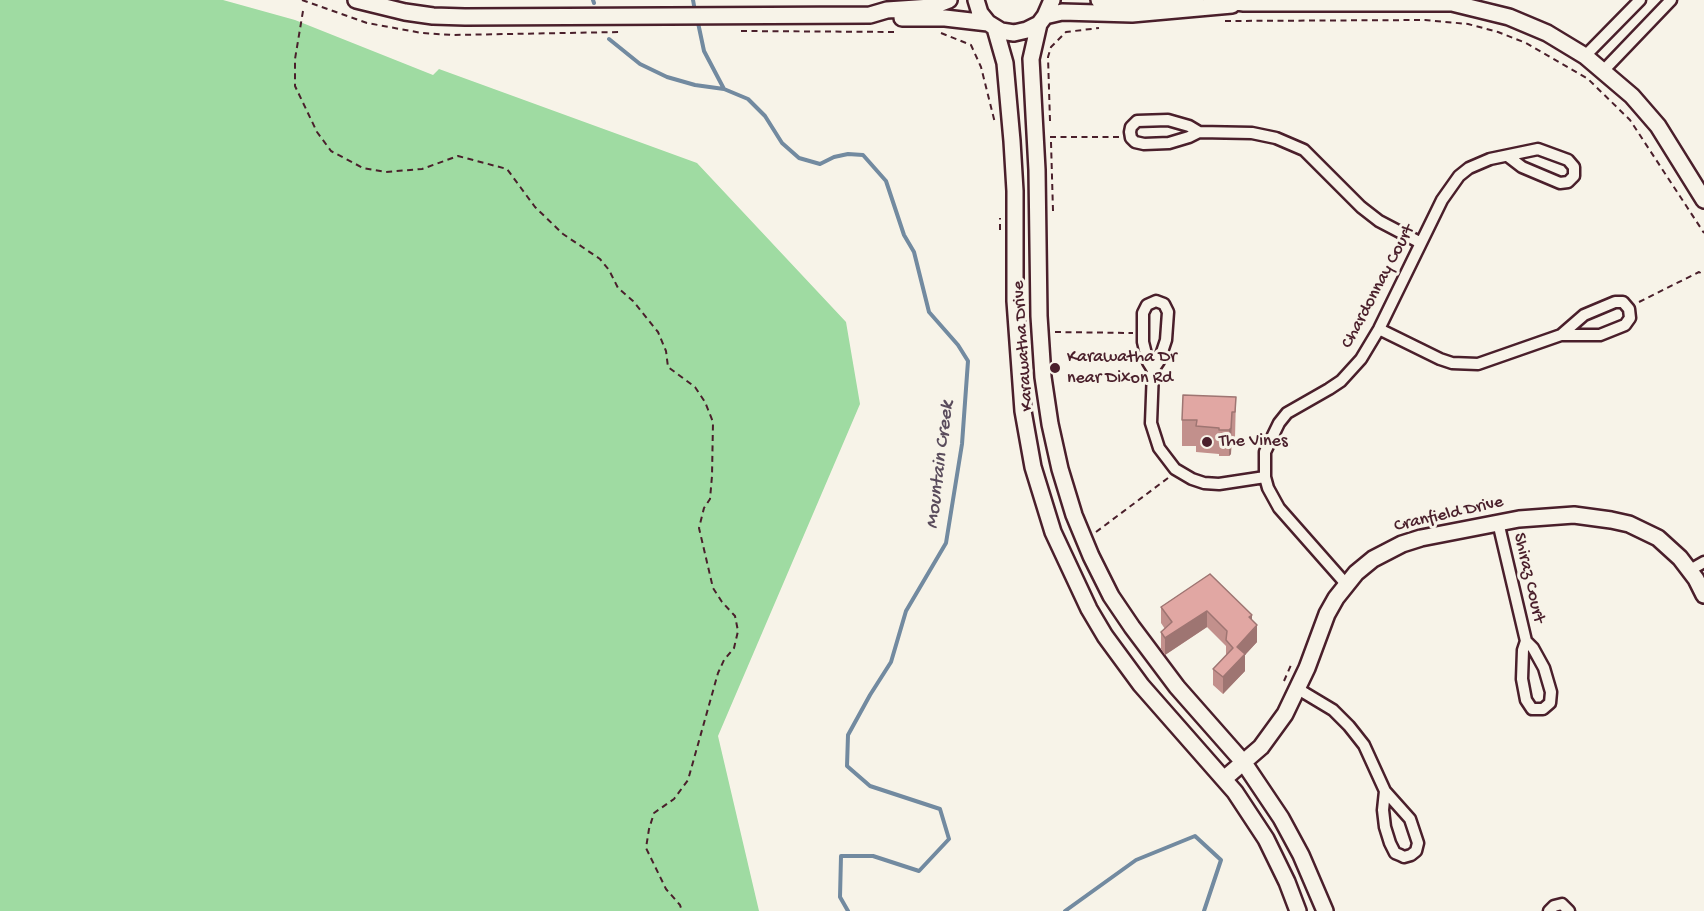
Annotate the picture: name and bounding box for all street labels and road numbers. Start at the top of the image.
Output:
street label: Chardonnay Court [1337,221,1421,353]
street label: Karawatha Drive [1009,280,1039,412]
street label: Cranfield Drive [1392,492,1506,538]
street label: Shiraz Court [1507,531,1549,625]

